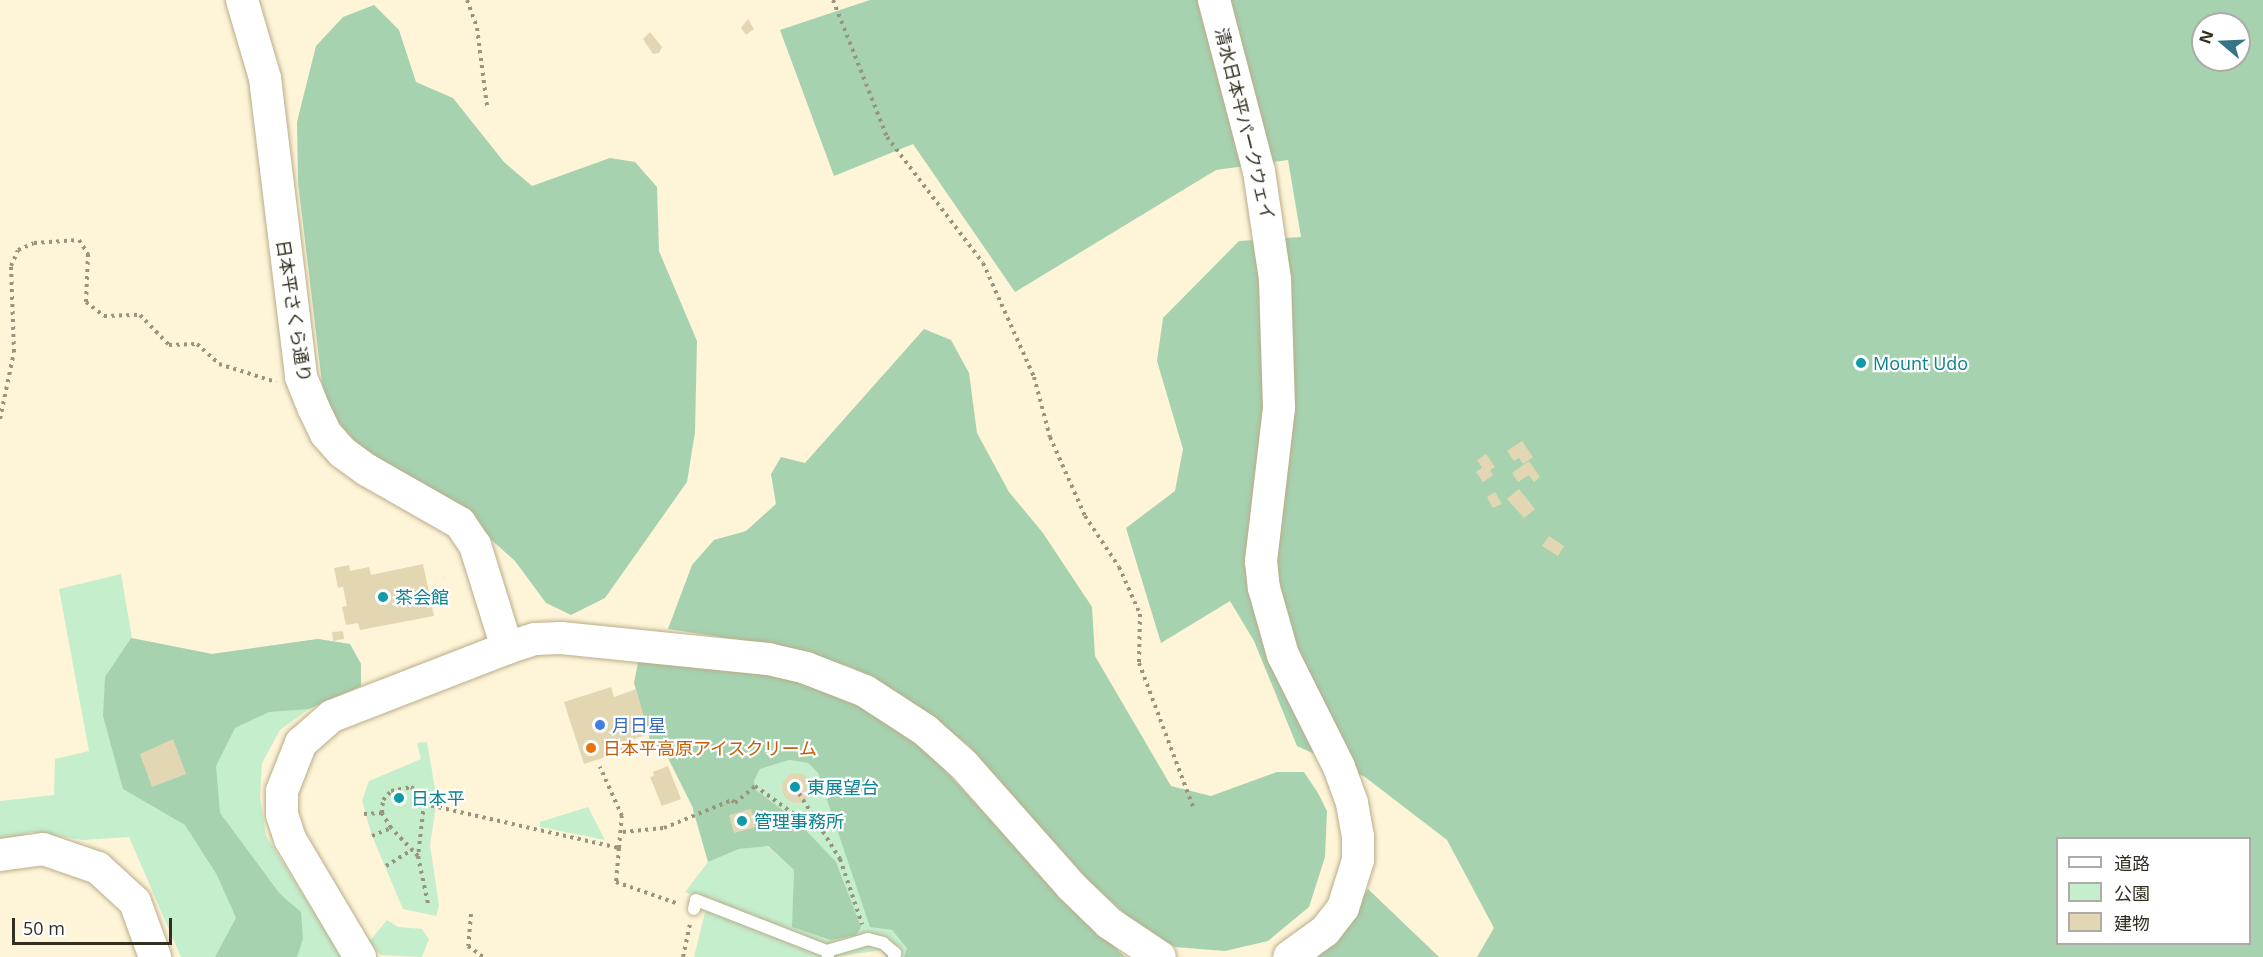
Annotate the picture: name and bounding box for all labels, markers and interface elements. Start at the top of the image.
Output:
north arrow [2191,12,2251,72]
street label: 清水日本平パークウェイ [1211,25,1279,223]
text: N [2193,27,2218,47]
street label: 日本平さくら通り [272,238,316,384]
place label: Mount Udo [1873,352,1968,374]
marker: Mount Udo [1854,356,1868,370]
place label: 茶会館 [395,586,449,608]
marker: 茶会館 [376,590,390,604]
place label: 月日星 [612,714,666,736]
marker: 月日星 [593,718,607,732]
place label: 日本平高原アイスクリーム [603,737,819,759]
marker: 日本平高原アイスクリーム [584,741,598,755]
place label: 東展望台 [807,776,879,798]
marker: 東展望台 [788,780,802,794]
place label: 日本平 [411,787,465,809]
marker: 日本平 [392,791,406,805]
place label: 管理事務所 [754,810,844,832]
marker: 管理事務所 [735,814,749,828]
legend [2056,837,2251,945]
text: 道路 [2114,851,2150,875]
text: 公園 [2114,881,2150,905]
scale bar [15,906,176,944]
text: 建物 [2114,911,2150,935]
text: 50 m [23,916,65,940]

